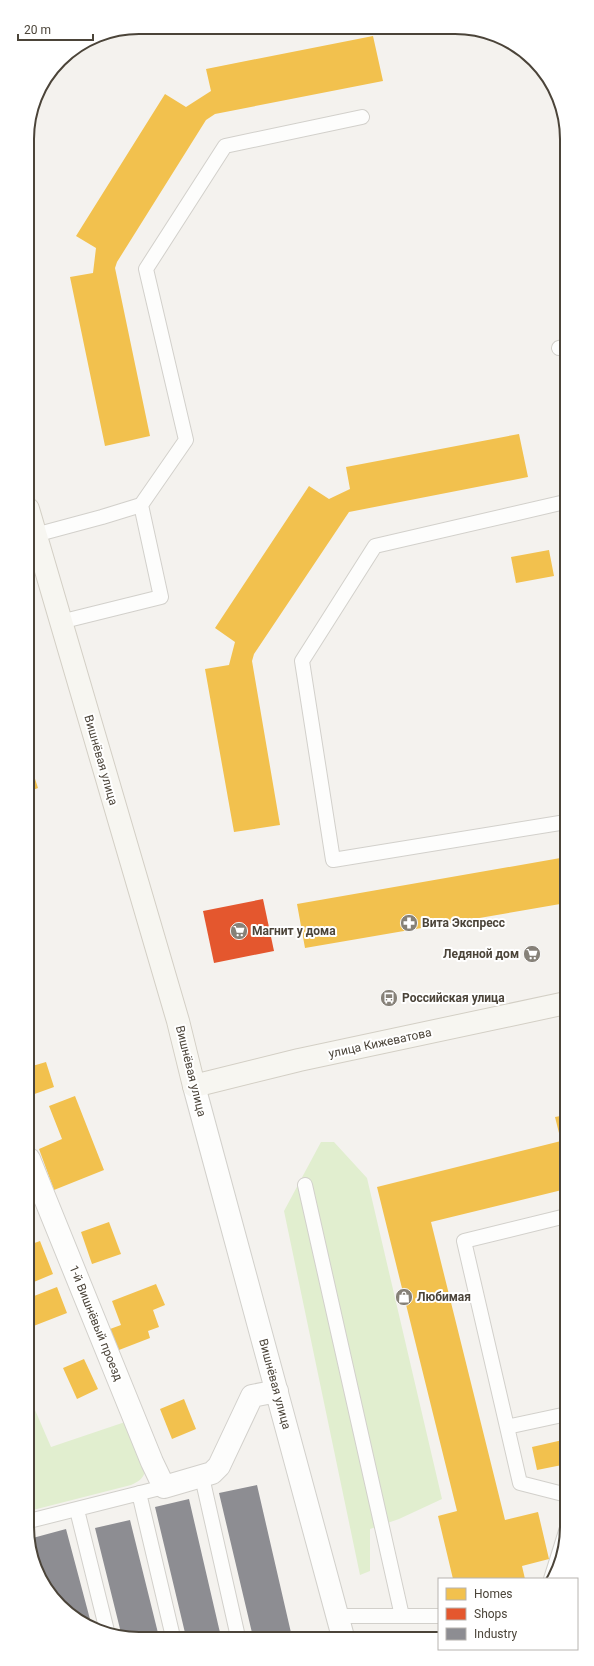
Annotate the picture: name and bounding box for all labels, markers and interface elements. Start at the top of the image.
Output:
scale bar [18,16,93,42]
text: 20 m [24,23,51,37]
street label: Вишнёвая улица [81,713,121,807]
pharmacy icon: Вита Экспресс [399,913,419,933]
place label: Вита Экспресс [422,916,505,930]
supermarket icon: Магнит у дома [229,921,249,941]
place label: Магнит у дома [252,924,336,938]
supermarket icon: Ледяной дом [522,944,542,964]
place label: Ледяной дом [443,947,519,961]
bus stop icon: Российская улица [379,988,399,1008]
place label: Российская улица [402,991,505,1005]
street label: Вишнёвая улица [173,1024,209,1118]
street label: улица Кижеватова [327,1025,433,1061]
street label: 1-й Вишнёвый проезд [66,1263,126,1383]
shop icon: Любимая [394,1287,414,1307]
place label: Любимая [417,1290,471,1304]
street label: Вишнёвая улица [256,1337,294,1431]
legend [438,1578,578,1650]
text: Homes [474,1587,512,1601]
text: Shops [474,1607,508,1621]
text: Industry [474,1627,518,1641]

